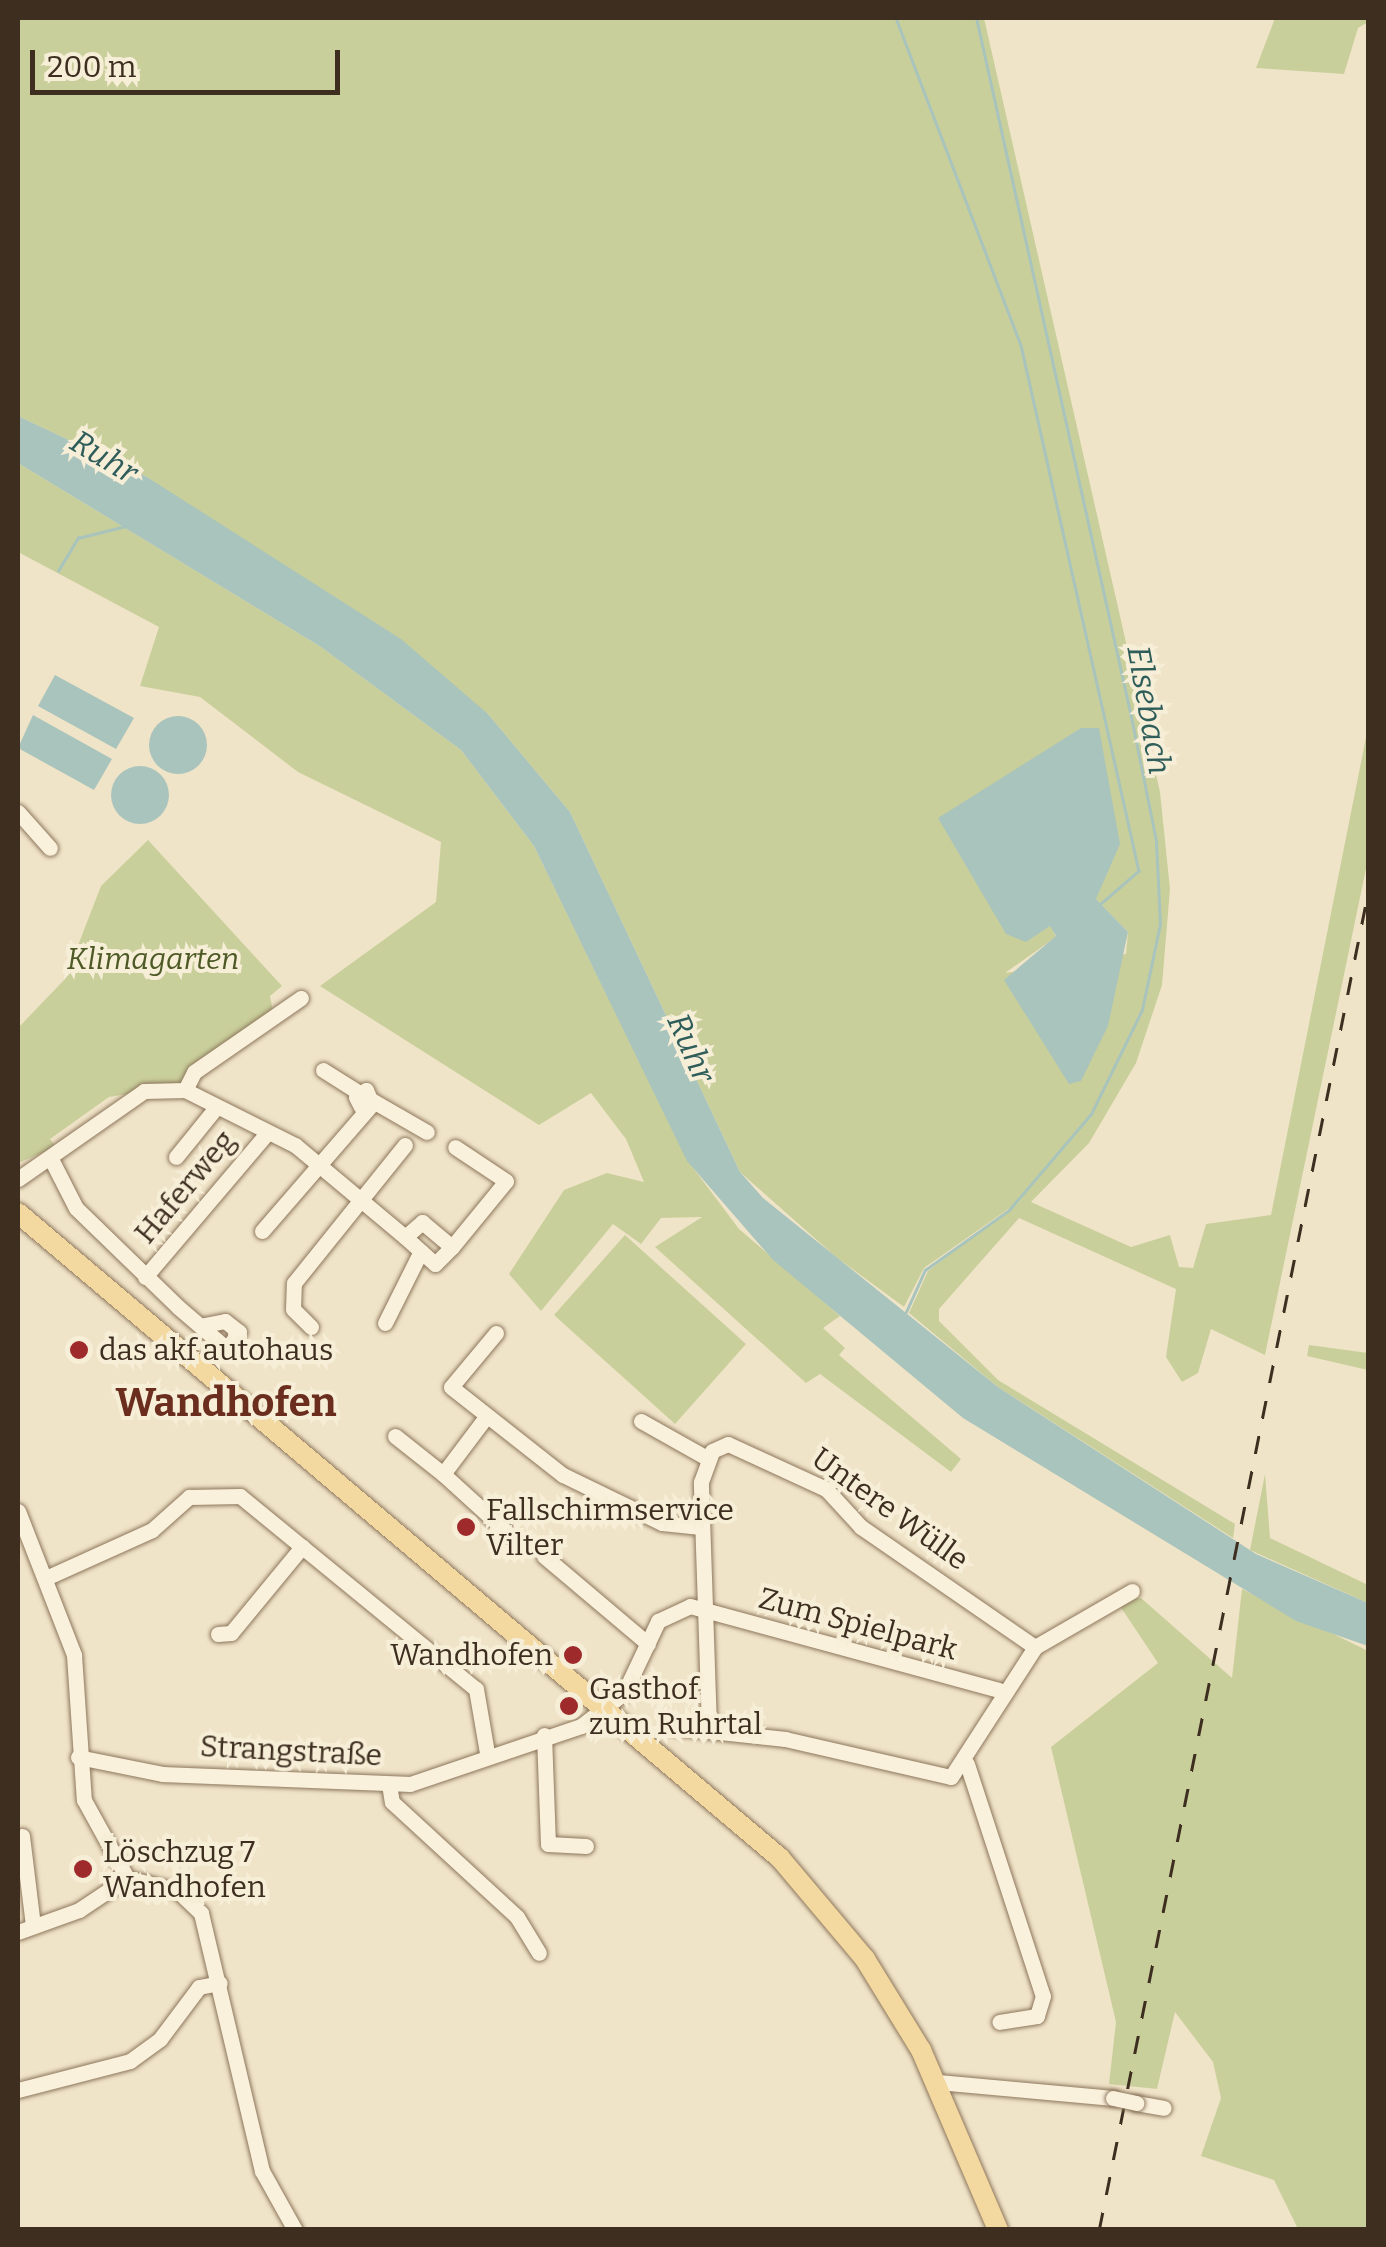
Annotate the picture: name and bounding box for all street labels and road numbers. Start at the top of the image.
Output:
street label: Haferweg [127,1123,243,1251]
street label: Untere Wülle [805,1440,975,1578]
street label: Zum Spielpark [755,1580,961,1668]
street label: Strangstraße [199,1728,383,1774]

